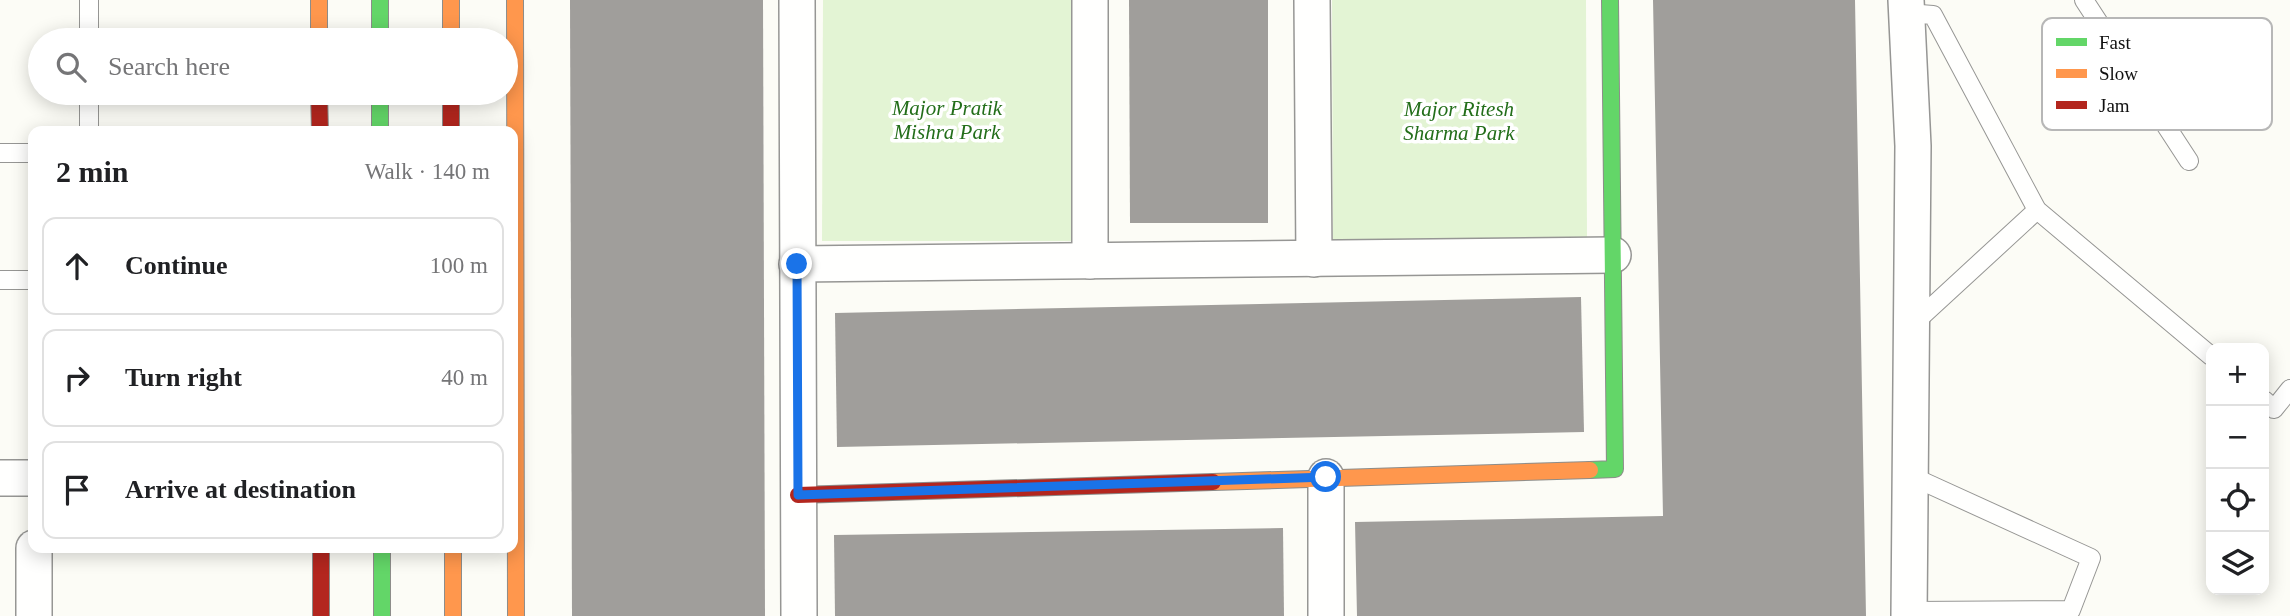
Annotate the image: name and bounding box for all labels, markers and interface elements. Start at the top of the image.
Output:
legend [2042,18,2272,130]
search box [28,28,518,105]
text: Fast [2099,32,2131,53]
icon: search [52,48,90,86]
text: Search here [108,52,230,81]
text: Slow [2099,63,2138,84]
text: Jam [2099,95,2130,116]
park label: Major Pratik Mishra Park [891,96,1003,144]
park label: Major Ritesh Sharma Park [1403,97,1515,145]
text: 2 min [56,155,129,188]
text: Walk · 140 m [365,159,490,184]
icon: ahead [58,247,96,285]
route end [781,248,812,279]
text: Continue [125,251,228,280]
text: 100 m [430,253,488,278]
map controls [2206,343,2269,595]
button: + [2206,343,2269,406]
icon: right [58,359,96,397]
text: Turn right [125,363,242,392]
text: 40 m [441,365,488,390]
button: − [2206,406,2269,469]
route start [1310,461,1341,492]
button: locate [2206,469,2269,532]
icon: arrive [58,471,96,509]
text: Arrive at destination [125,475,356,504]
button: layers [2206,532,2269,595]

